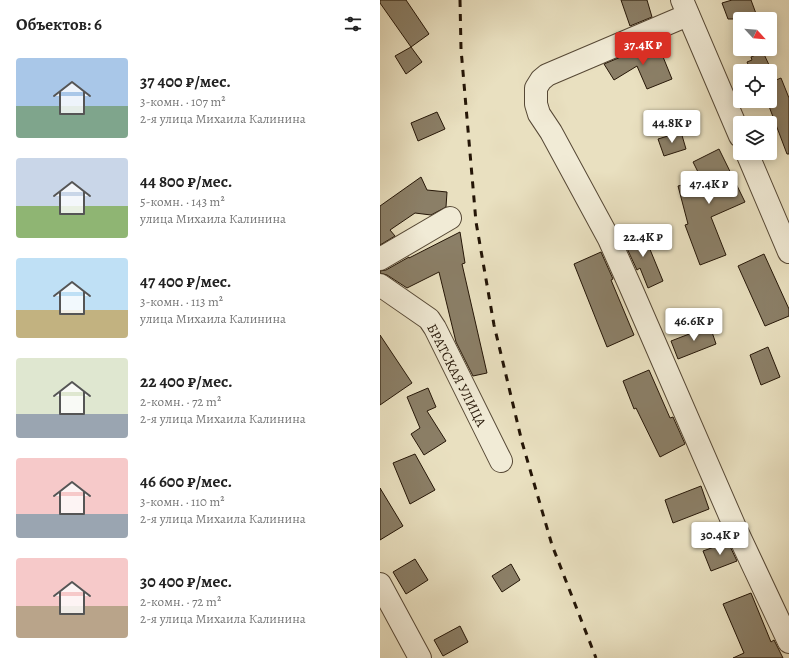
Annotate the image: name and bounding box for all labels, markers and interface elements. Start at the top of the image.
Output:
north arrow [733,12,777,56]
map controls [733,12,777,160]
text: Объектов: 6 [16,13,102,36]
icon: filters [342,13,364,35]
pin: 37.4K ₽ [606,32,680,66]
text: 37.4K ₽ [624,36,662,53]
button: locate [733,64,777,108]
text: 37 400 ₽/мес. [140,70,231,93]
icon: home [48,74,96,122]
text: 3-комн. · 107 m² [140,93,226,110]
text: 2-я улица Михаила Калинина [140,110,306,127]
pin: 44.8K ₽ [635,110,709,144]
text: 44.8K ₽ [652,114,692,131]
button: layers [733,116,777,160]
text: 44 800 ₽/мес. [140,170,232,193]
pin: 47.4K ₽ [672,171,746,205]
icon: home [48,174,96,222]
text: 47.4K ₽ [690,175,728,192]
text: 5-комн. · 143 m² [140,193,225,210]
text: улица Михаила Калинина [140,210,286,227]
pin: 22.4K ₽ [606,224,680,258]
text: 22.4K ₽ [623,228,663,245]
text: 47 400 ₽/мес. [140,270,232,293]
icon: home [48,274,96,322]
text: 3-комн. · 113 m² [140,293,223,310]
pin: 46.6K ₽ [657,308,731,342]
text: улица Михаила Калинина [140,310,286,327]
text: 46.6K ₽ [674,312,714,329]
street label: БРАТСКАЯ УЛИЦА [422,320,491,431]
text: 22 400 ₽/мес. [140,370,233,393]
icon: home [48,374,96,422]
text: 2-комн. · 72 m² [140,393,221,410]
text: 2-я улица Михаила Калинина [140,410,306,427]
text: 46 600 ₽/мес. [140,470,232,493]
icon: home [48,474,96,522]
text: 3-комн. · 110 m² [140,493,225,510]
text: 2-я улица Михаила Калинина [140,510,306,527]
pin: 30.4K ₽ [683,522,757,556]
text: 30.4K ₽ [700,526,740,543]
text: 30 400 ₽/мес. [140,570,232,593]
icon: home [48,574,96,622]
text: 2-комн. · 72 m² [140,593,221,610]
text: 2-я улица Михаила Калинина [140,610,306,627]

